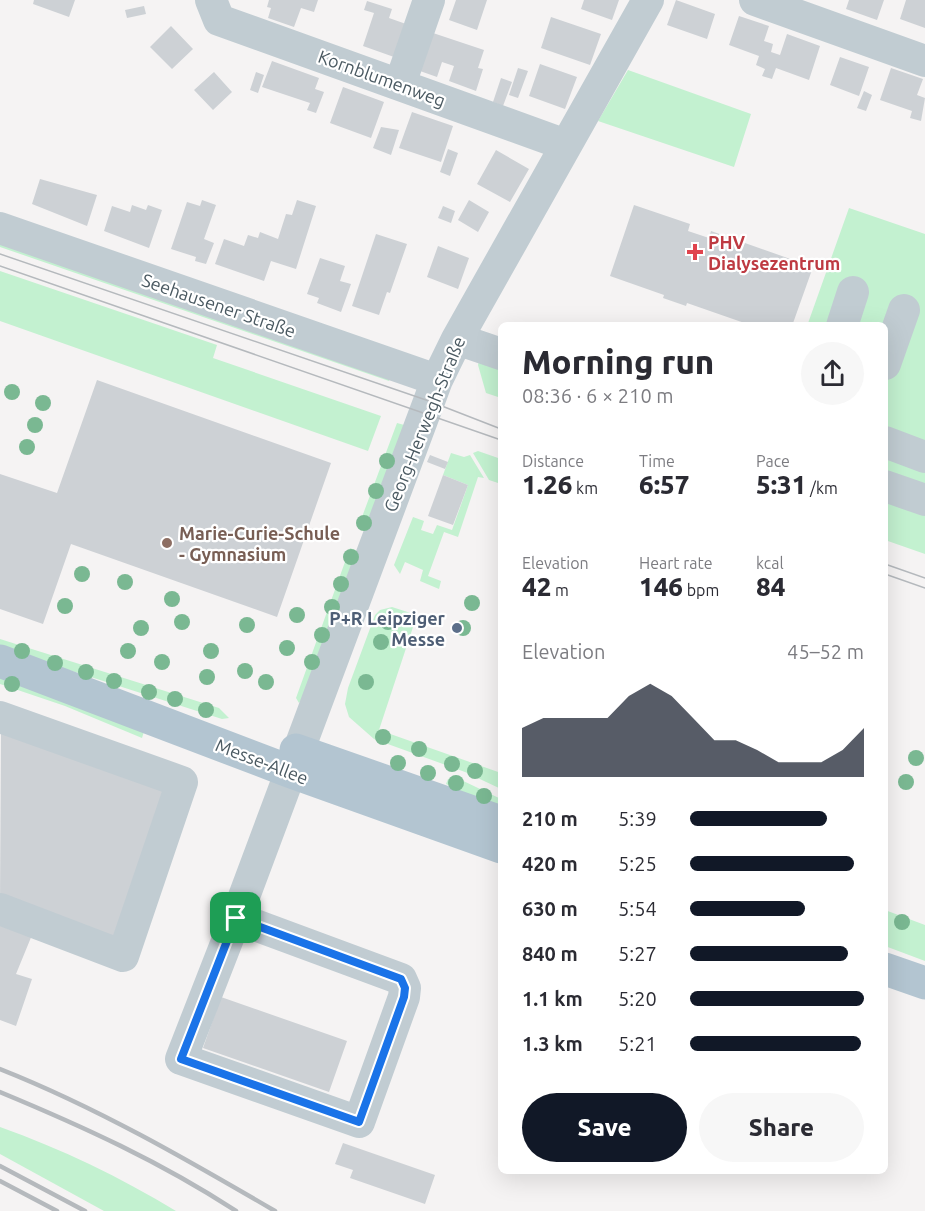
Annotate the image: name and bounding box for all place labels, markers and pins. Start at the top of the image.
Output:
place label: PHV Dialysezentrum [708,232,840,273]
marker: PHV Dialysezentrum [686,243,704,261]
place label: Marie-Curie-Schule - Gymnasium [179,523,340,564]
marker: Marie-Curie-Schule - Gymnasium [160,536,174,550]
place label: P+R Leipziger Messe [329,608,446,649]
marker: P+R Leipziger Messe [450,621,464,635]
pin [210,892,261,943]

